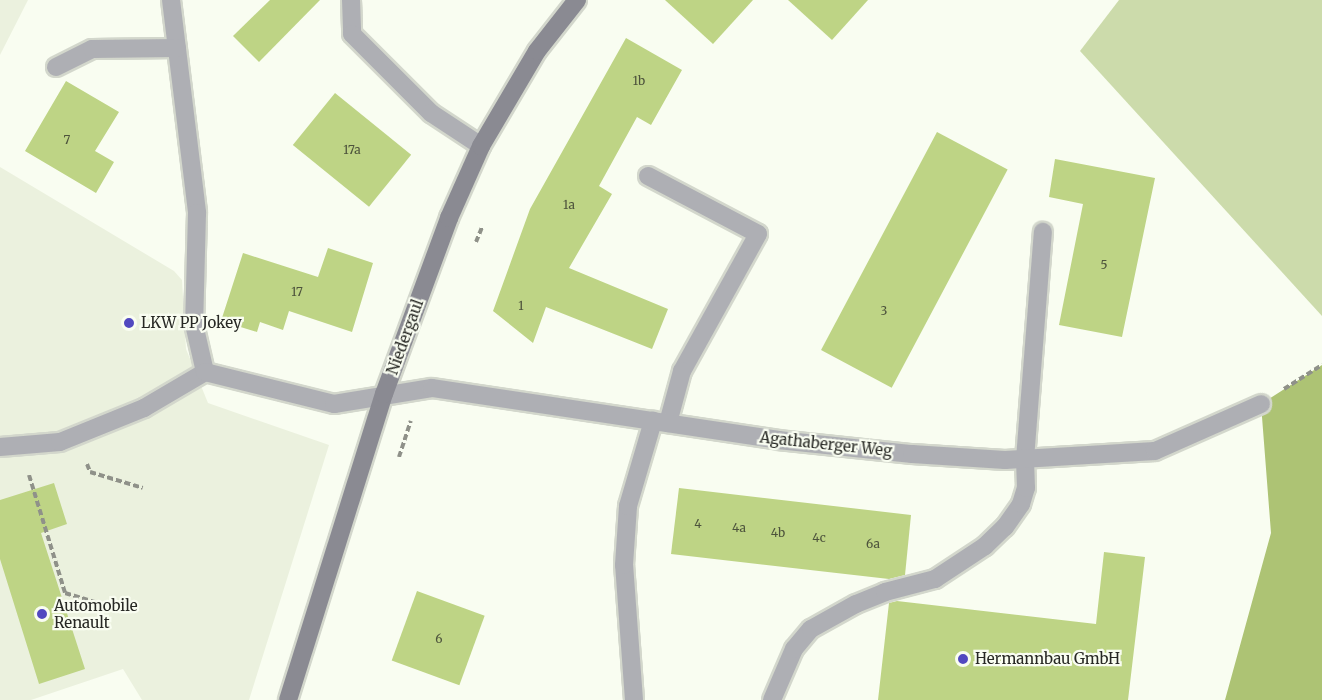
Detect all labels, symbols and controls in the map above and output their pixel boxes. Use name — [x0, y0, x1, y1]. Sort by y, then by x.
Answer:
house number: 1b — [633, 74, 645, 88]
house number: 7 — [64, 133, 70, 147]
house number: 17a — [343, 143, 361, 157]
house number: 1a — [563, 198, 575, 212]
house number: 5 — [1100, 258, 1108, 272]
house number: 17 — [291, 285, 303, 299]
street label: Niedergaul — [383, 297, 427, 377]
house number: 1 — [518, 299, 524, 313]
house number: 3 — [881, 304, 887, 318]
place label: LKW PP Jokey — [141, 314, 242, 332]
marker: LKW PP Jokey — [122, 316, 136, 330]
street label: Agathaberger Weg — [759, 428, 893, 460]
house number: 4 — [694, 517, 702, 531]
house number: 4a — [732, 521, 746, 535]
house number: 4b — [771, 526, 785, 540]
house number: 4c — [812, 531, 826, 545]
house number: 6a — [866, 537, 880, 551]
place label: Automobile Renault — [54, 596, 138, 631]
marker: Automobile Renault — [35, 607, 49, 621]
house number: 6 — [435, 632, 443, 646]
place label: Hermannbau GmbH — [975, 650, 1120, 668]
marker: Hermannbau GmbH — [956, 652, 970, 666]

